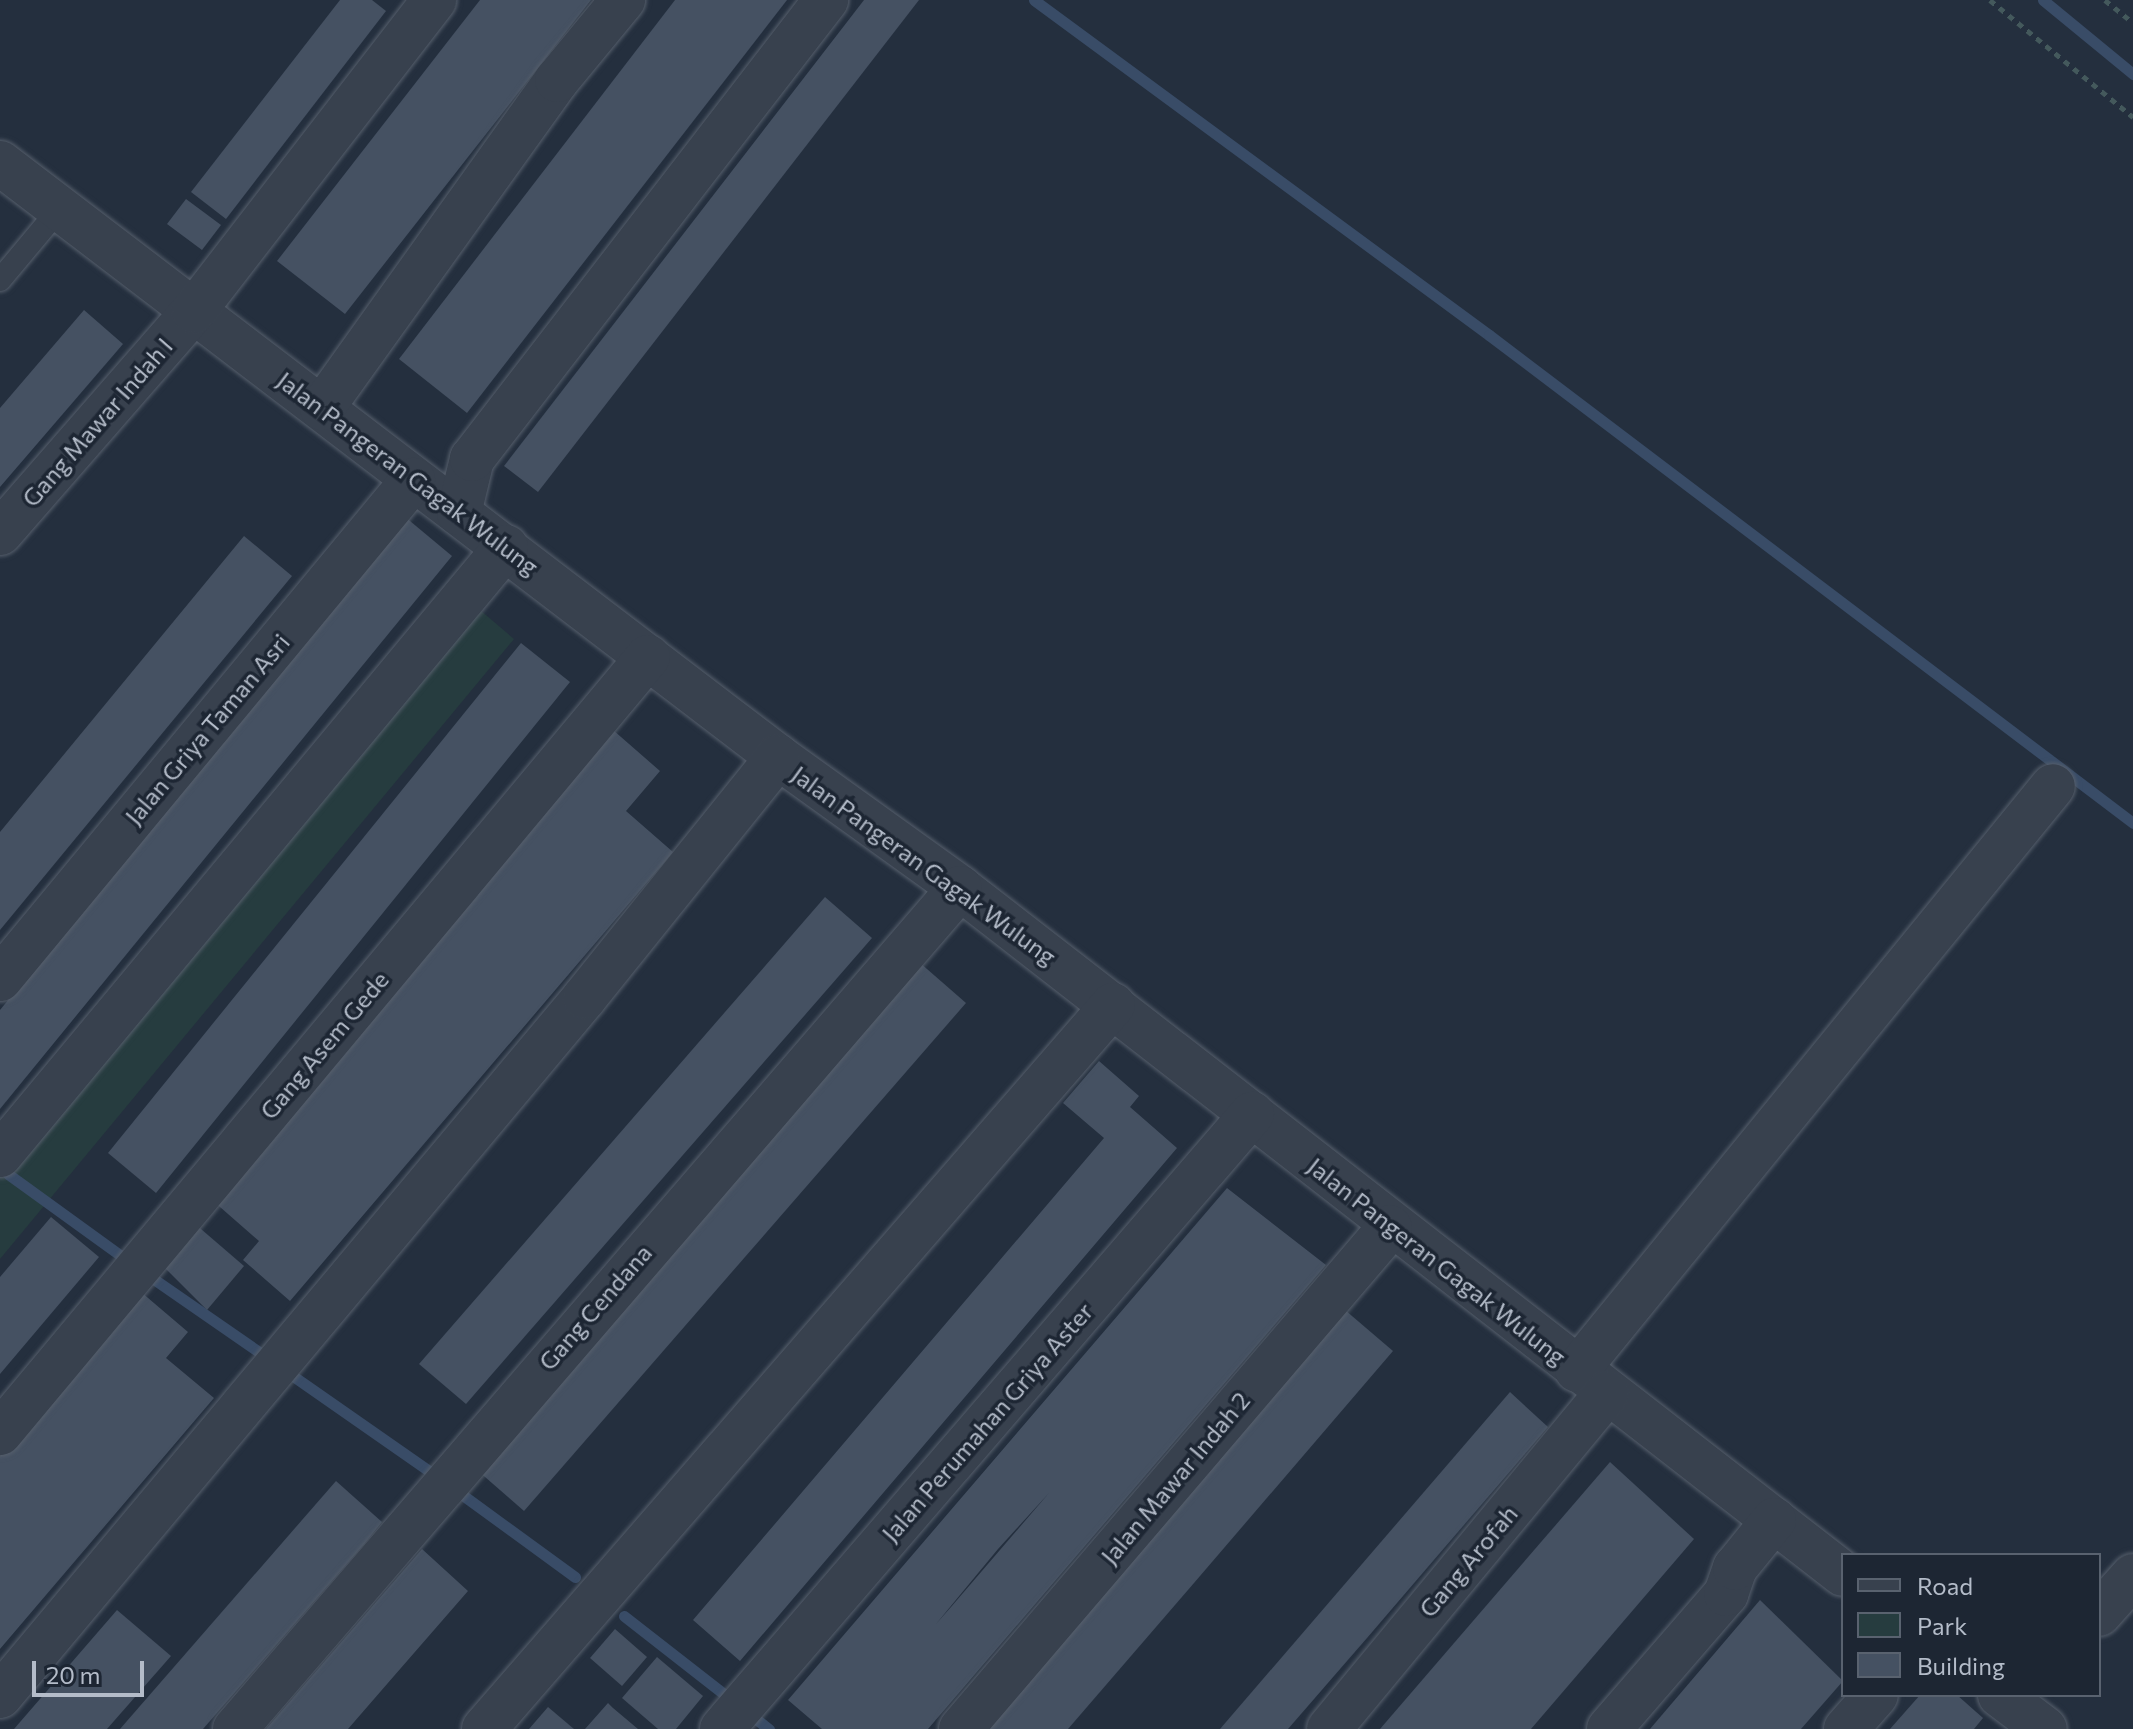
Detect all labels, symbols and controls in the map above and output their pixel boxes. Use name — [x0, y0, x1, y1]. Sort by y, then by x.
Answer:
street label: Gang Mawar Indah I — [16, 332, 178, 512]
street label: Jalan Pangeran Gagak Wulung — [272, 365, 544, 581]
street label: Jalan Griya Taman Asri — [119, 628, 295, 830]
street label: Jalan Pangeran Gagak Wulung — [786, 759, 1062, 971]
street label: Gang Asem Gede — [254, 965, 394, 1125]
street label: Jalan Pangeran Gagak Wulung — [1302, 1151, 1572, 1371]
street label: Gang Cendana — [533, 1238, 657, 1376]
street label: Jalan Perumahan Griya Aster — [875, 1297, 1099, 1547]
street label: Jalan Mawar Indah 2 — [1095, 1386, 1255, 1570]
street label: Gang Arofah — [1413, 1499, 1523, 1623]
legend — [1841, 1553, 2101, 1697]
text: Road — [1917, 1571, 1973, 1600]
text: Park — [1917, 1611, 1967, 1640]
scale bar — [36, 1645, 148, 1695]
text: Building — [1917, 1651, 2005, 1680]
text: 20 m — [46, 1660, 100, 1689]

